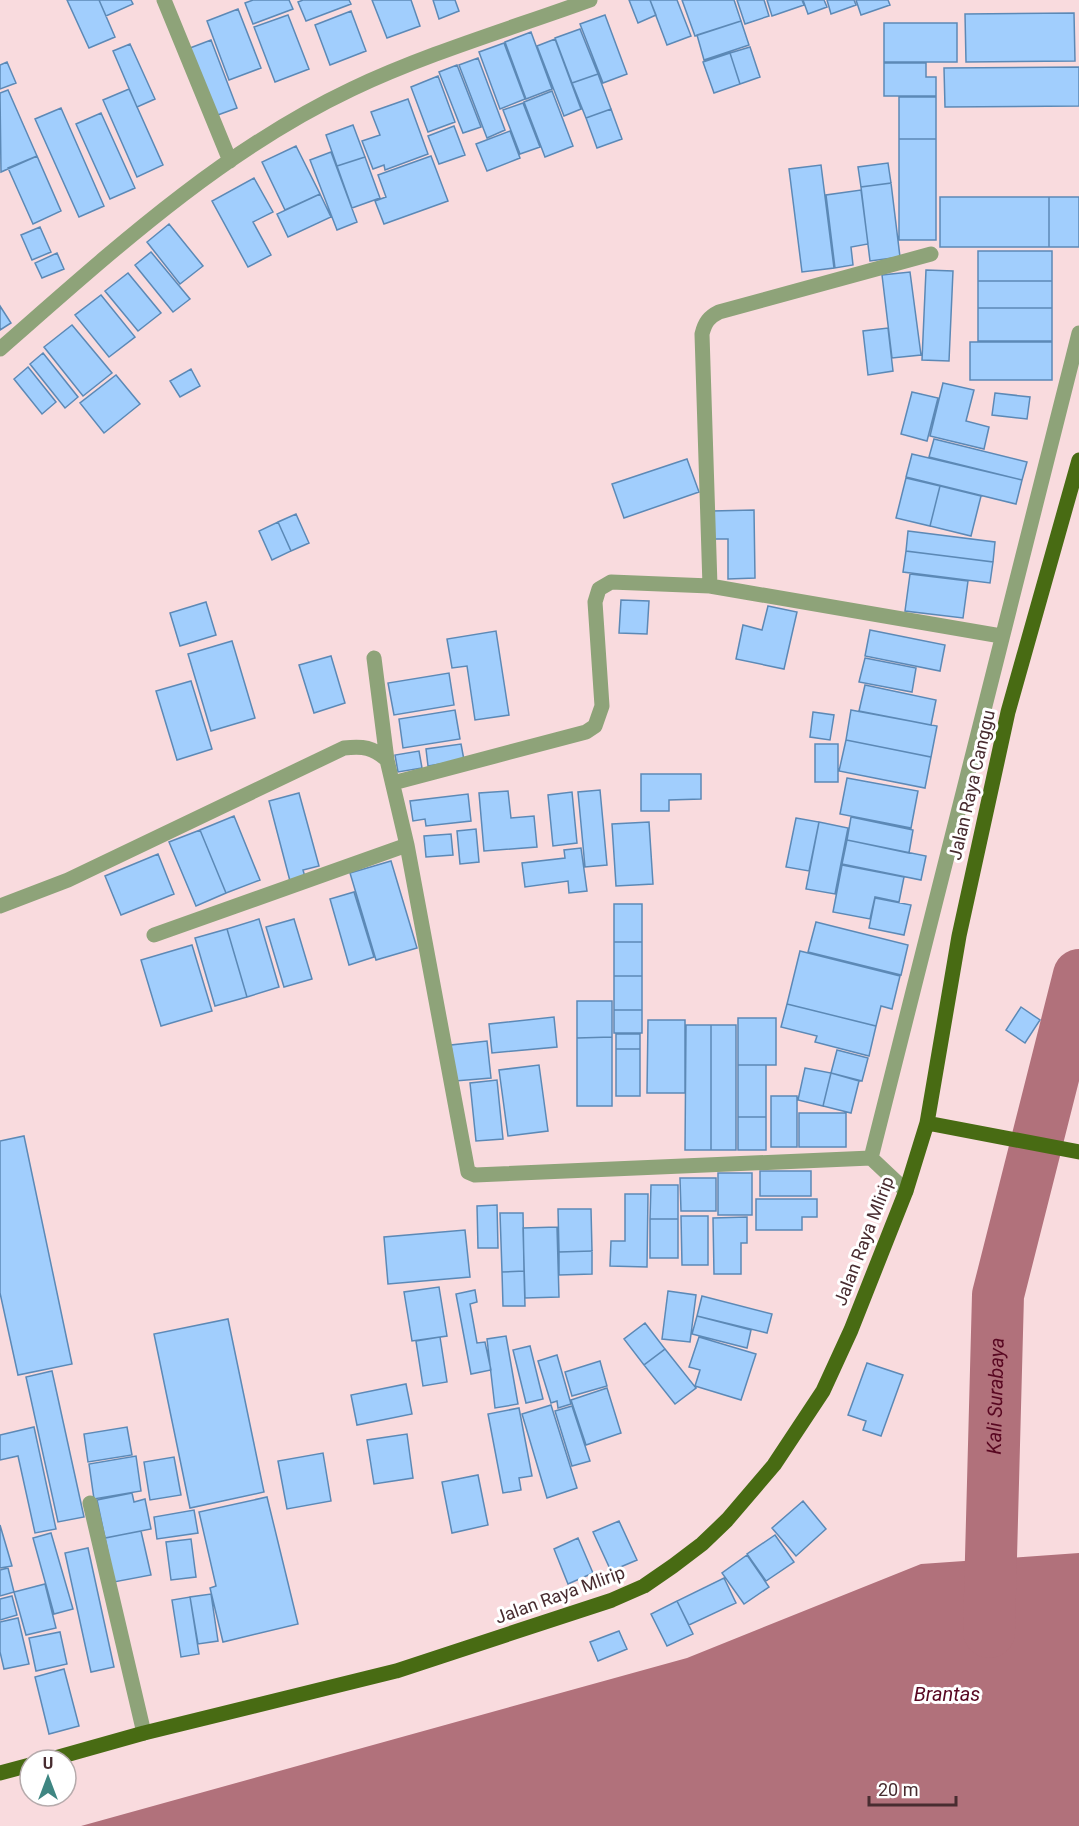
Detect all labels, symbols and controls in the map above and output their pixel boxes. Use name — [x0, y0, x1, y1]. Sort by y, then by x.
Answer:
street label: Jalan Raya Canggu — [944, 708, 999, 862]
street label: Jalan Raya Mlirip — [829, 1173, 898, 1308]
water label: Kali Surabaya — [982, 1337, 1009, 1455]
street label: Jalan Raya Mlirip — [492, 1561, 628, 1628]
water label: Brantas — [914, 1682, 980, 1706]
north arrow — [18, 1748, 78, 1808]
text: U — [43, 1754, 53, 1773]
scale bar — [869, 1769, 956, 1807]
text: 20 m — [878, 1779, 918, 1800]

